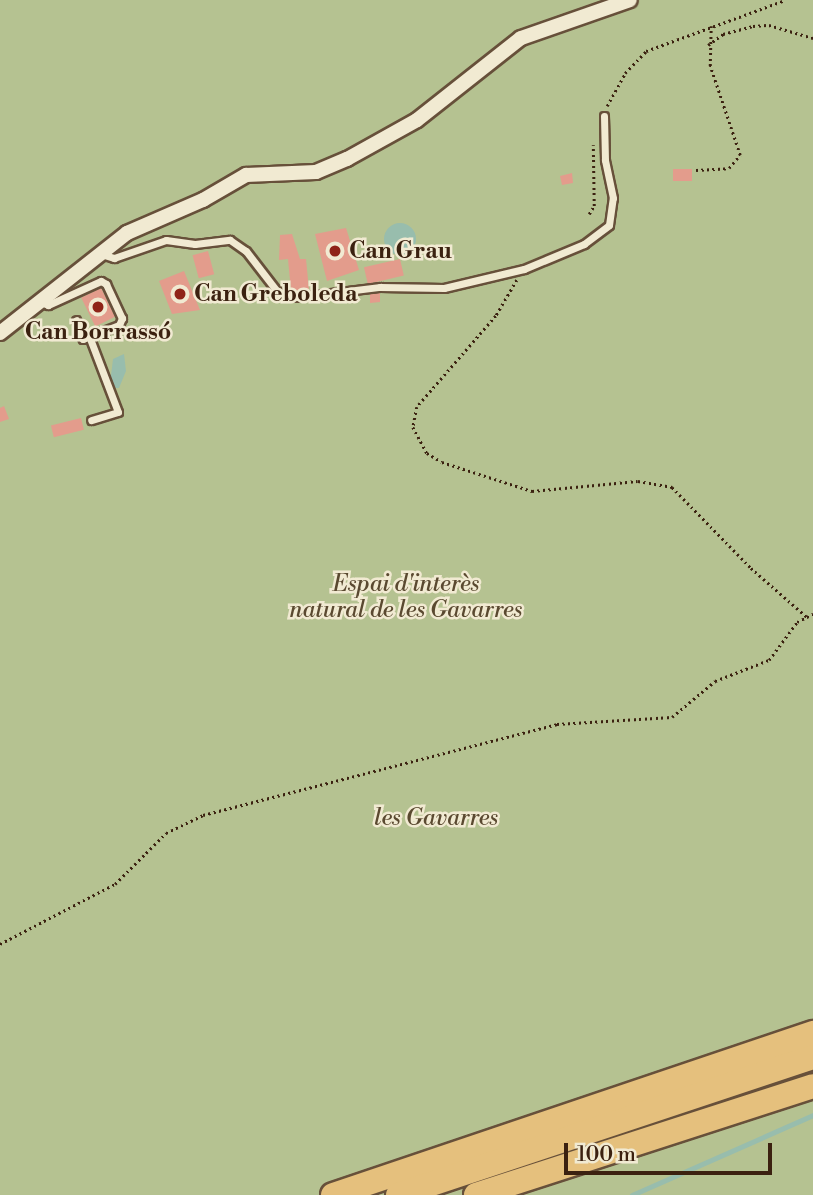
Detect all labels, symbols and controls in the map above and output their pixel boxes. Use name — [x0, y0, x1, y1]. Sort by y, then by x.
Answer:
place label: Can Grau — [349, 237, 452, 265]
marker: Can Grau — [327, 243, 343, 259]
place label: Can Greboleda — [194, 280, 357, 308]
marker: Can Greboleda — [172, 286, 188, 302]
marker: Can Borrassó — [90, 299, 106, 315]
place label: Can Borrassó — [25, 318, 171, 346]
park label: Espai d'interès natural de les Gavarres — [290, 570, 522, 624]
park label: les Gavarres — [374, 804, 498, 832]
scale bar — [568, 1128, 776, 1172]
text: 100 m — [577, 1142, 636, 1168]

